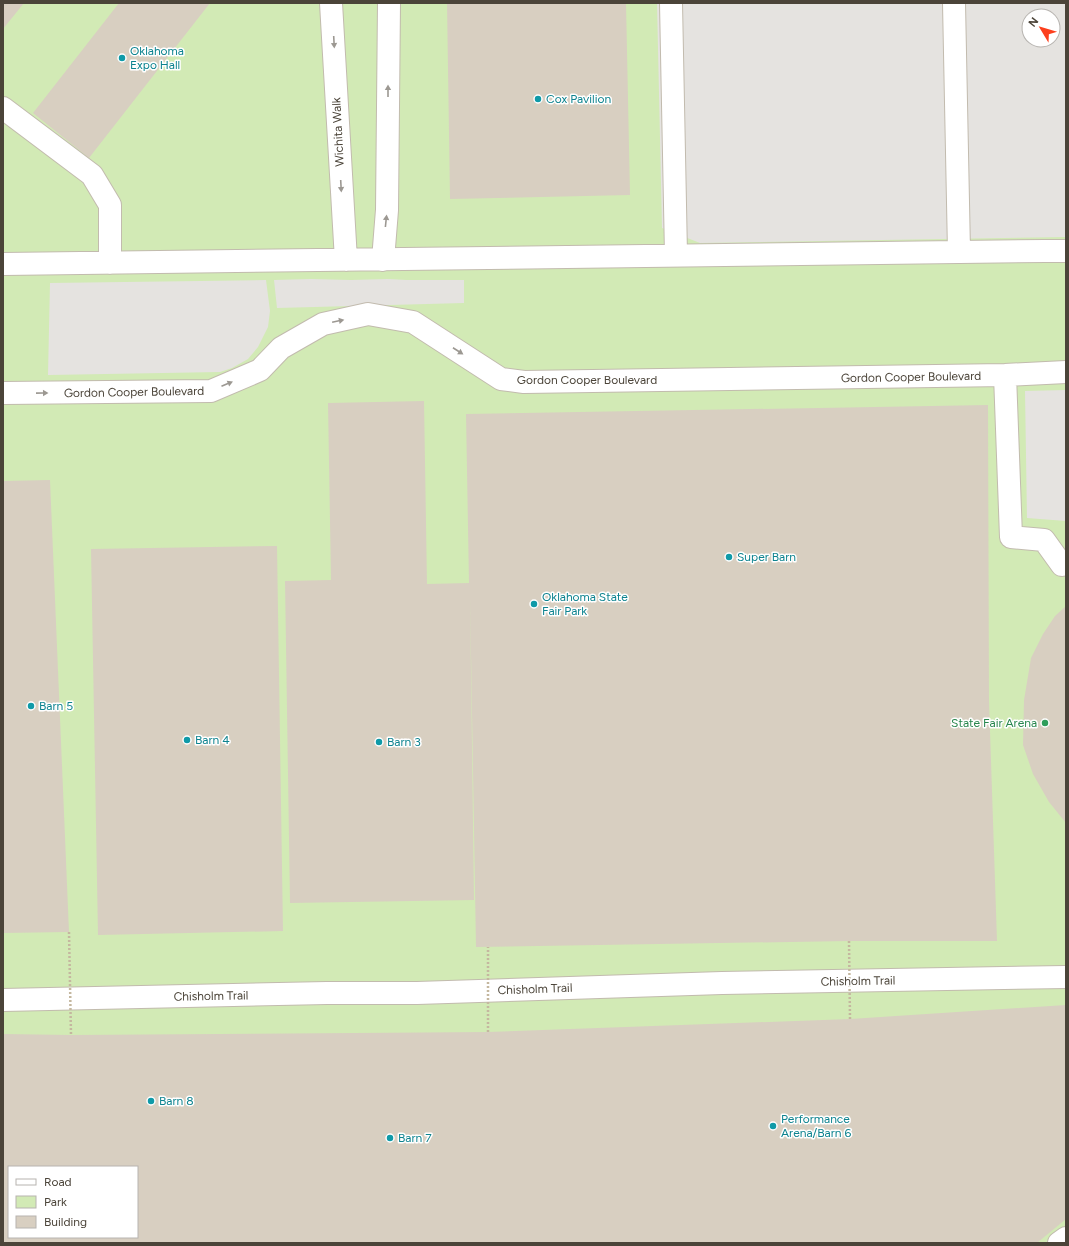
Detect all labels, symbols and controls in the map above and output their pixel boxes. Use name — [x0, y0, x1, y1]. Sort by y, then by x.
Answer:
north arrow — [1021, 8, 1061, 48]
text: N — [1026, 15, 1041, 30]
one-way arrow — [330, 36, 337, 48]
place label: Oklahoma Expo Hall — [130, 44, 184, 72]
marker: Oklahoma Expo Hall — [117, 53, 127, 63]
one-way arrow — [385, 84, 391, 97]
place label: Cox Pavilion — [546, 92, 611, 106]
marker: Cox Pavilion — [533, 94, 543, 104]
street label: Wichita Walk — [329, 97, 347, 167]
one-way arrow — [338, 180, 345, 192]
one-way arrow — [383, 215, 390, 227]
one-way arrow — [331, 317, 344, 323]
one-way arrow — [453, 347, 463, 355]
street label: Gordon Cooper Boulevard — [841, 369, 981, 385]
street label: Gordon Cooper Boulevard — [517, 373, 657, 387]
one-way arrow — [221, 381, 233, 387]
street label: Gordon Cooper Boulevard — [64, 384, 204, 400]
one-way arrow — [36, 390, 49, 396]
place label: Super Barn — [737, 550, 796, 564]
marker: Super Barn — [724, 552, 734, 562]
place label: Oklahoma State Fair Park — [542, 590, 628, 618]
marker: Oklahoma State Fair Park — [529, 599, 539, 609]
place label: Barn 5 — [39, 699, 73, 713]
marker: Barn 5 — [26, 701, 36, 711]
place label: State Fair Arena — [951, 716, 1037, 730]
marker: State Fair Arena — [1040, 718, 1050, 728]
place label: Barn 4 — [195, 733, 230, 747]
marker: Barn 4 — [182, 735, 192, 745]
place label: Barn 3 — [387, 735, 421, 749]
marker: Barn 3 — [374, 737, 384, 747]
street label: Chisholm Trail — [820, 973, 896, 989]
street label: Chisholm Trail — [497, 981, 573, 997]
street label: Chisholm Trail — [173, 988, 249, 1004]
place label: Barn 8 — [159, 1094, 194, 1108]
marker: Barn 8 — [146, 1096, 156, 1106]
place label: Performance Arena/Barn 6 — [781, 1112, 851, 1140]
marker: Performance Arena/Barn 6 — [768, 1121, 778, 1131]
place label: Barn 7 — [398, 1131, 432, 1145]
marker: Barn 7 — [385, 1133, 395, 1143]
legend — [8, 1166, 138, 1238]
text: Road — [44, 1175, 72, 1189]
text: Park — [44, 1195, 67, 1209]
text: Building — [44, 1215, 87, 1229]

